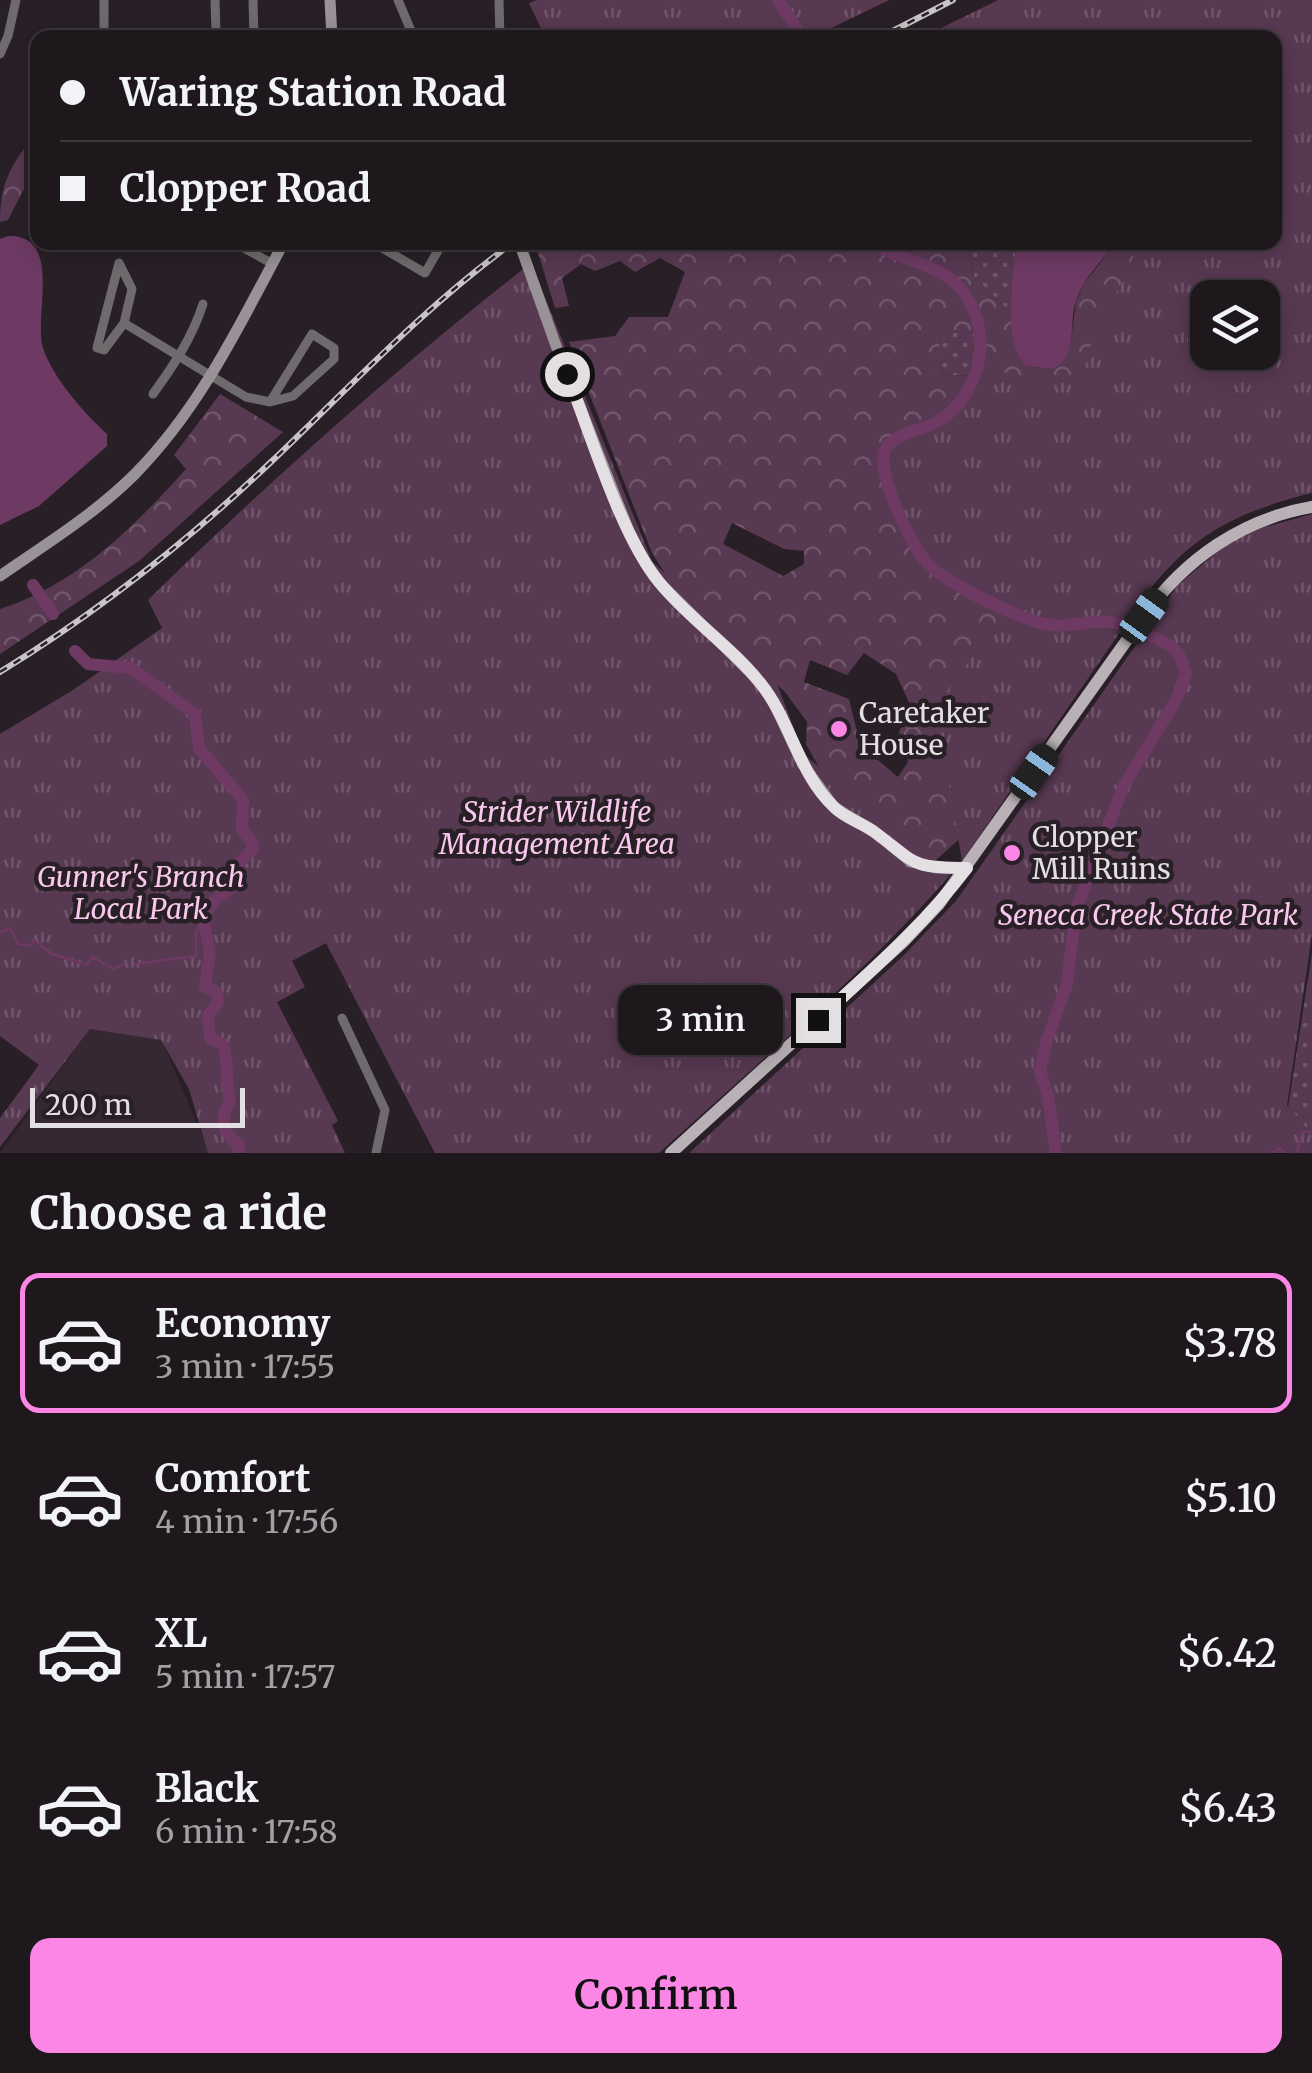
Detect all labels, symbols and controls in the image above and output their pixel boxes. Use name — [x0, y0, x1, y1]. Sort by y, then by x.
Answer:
text: Waring Station Road — [120, 69, 507, 116]
text: Clopper Road — [120, 165, 371, 212]
map controls — [1190, 280, 1280, 370]
button: layers — [1190, 280, 1280, 370]
route start — [545, 352, 590, 397]
car — [1114, 583, 1174, 649]
place label: Caretaker House — [859, 695, 989, 763]
marker: Caretaker House — [828, 718, 850, 740]
car — [1005, 739, 1063, 805]
park label: Strider Wildlife Management Area — [438, 794, 675, 862]
place label: Clopper Mill Ruins — [1032, 819, 1171, 887]
marker: Clopper Mill Ruins — [1001, 842, 1023, 864]
park label: Gunner's Branch Local Park — [37, 859, 245, 927]
park label: Seneca Creek State Park — [998, 897, 1298, 933]
callout: 3 min — [618, 985, 783, 1055]
route end — [796, 998, 841, 1043]
text: 3 min — [656, 1000, 745, 1040]
scale bar — [30, 1083, 245, 1128]
text: 200 m — [45, 1087, 132, 1123]
text: Choose a ride — [30, 1185, 327, 1241]
icon: car — [35, 1298, 125, 1388]
text: Economy — [155, 1300, 330, 1347]
text: $3.78 — [1182, 1320, 1277, 1367]
text: 3 min · 17:55 — [155, 1347, 335, 1387]
icon: car — [35, 1453, 125, 1543]
text: Comfort — [155, 1455, 311, 1502]
text: $5.10 — [1184, 1475, 1277, 1522]
text: 4 min · 17:56 — [155, 1502, 338, 1542]
icon: car — [35, 1608, 125, 1698]
text: XL — [155, 1610, 207, 1657]
text: $6.42 — [1176, 1630, 1277, 1677]
text: 5 min · 17:57 — [155, 1657, 335, 1697]
icon: car — [35, 1763, 125, 1853]
text: Black — [155, 1765, 259, 1812]
text: $6.43 — [1178, 1785, 1277, 1832]
text: 6 min · 17:58 — [155, 1812, 338, 1852]
button: Confirm — [30, 1938, 1282, 2053]

